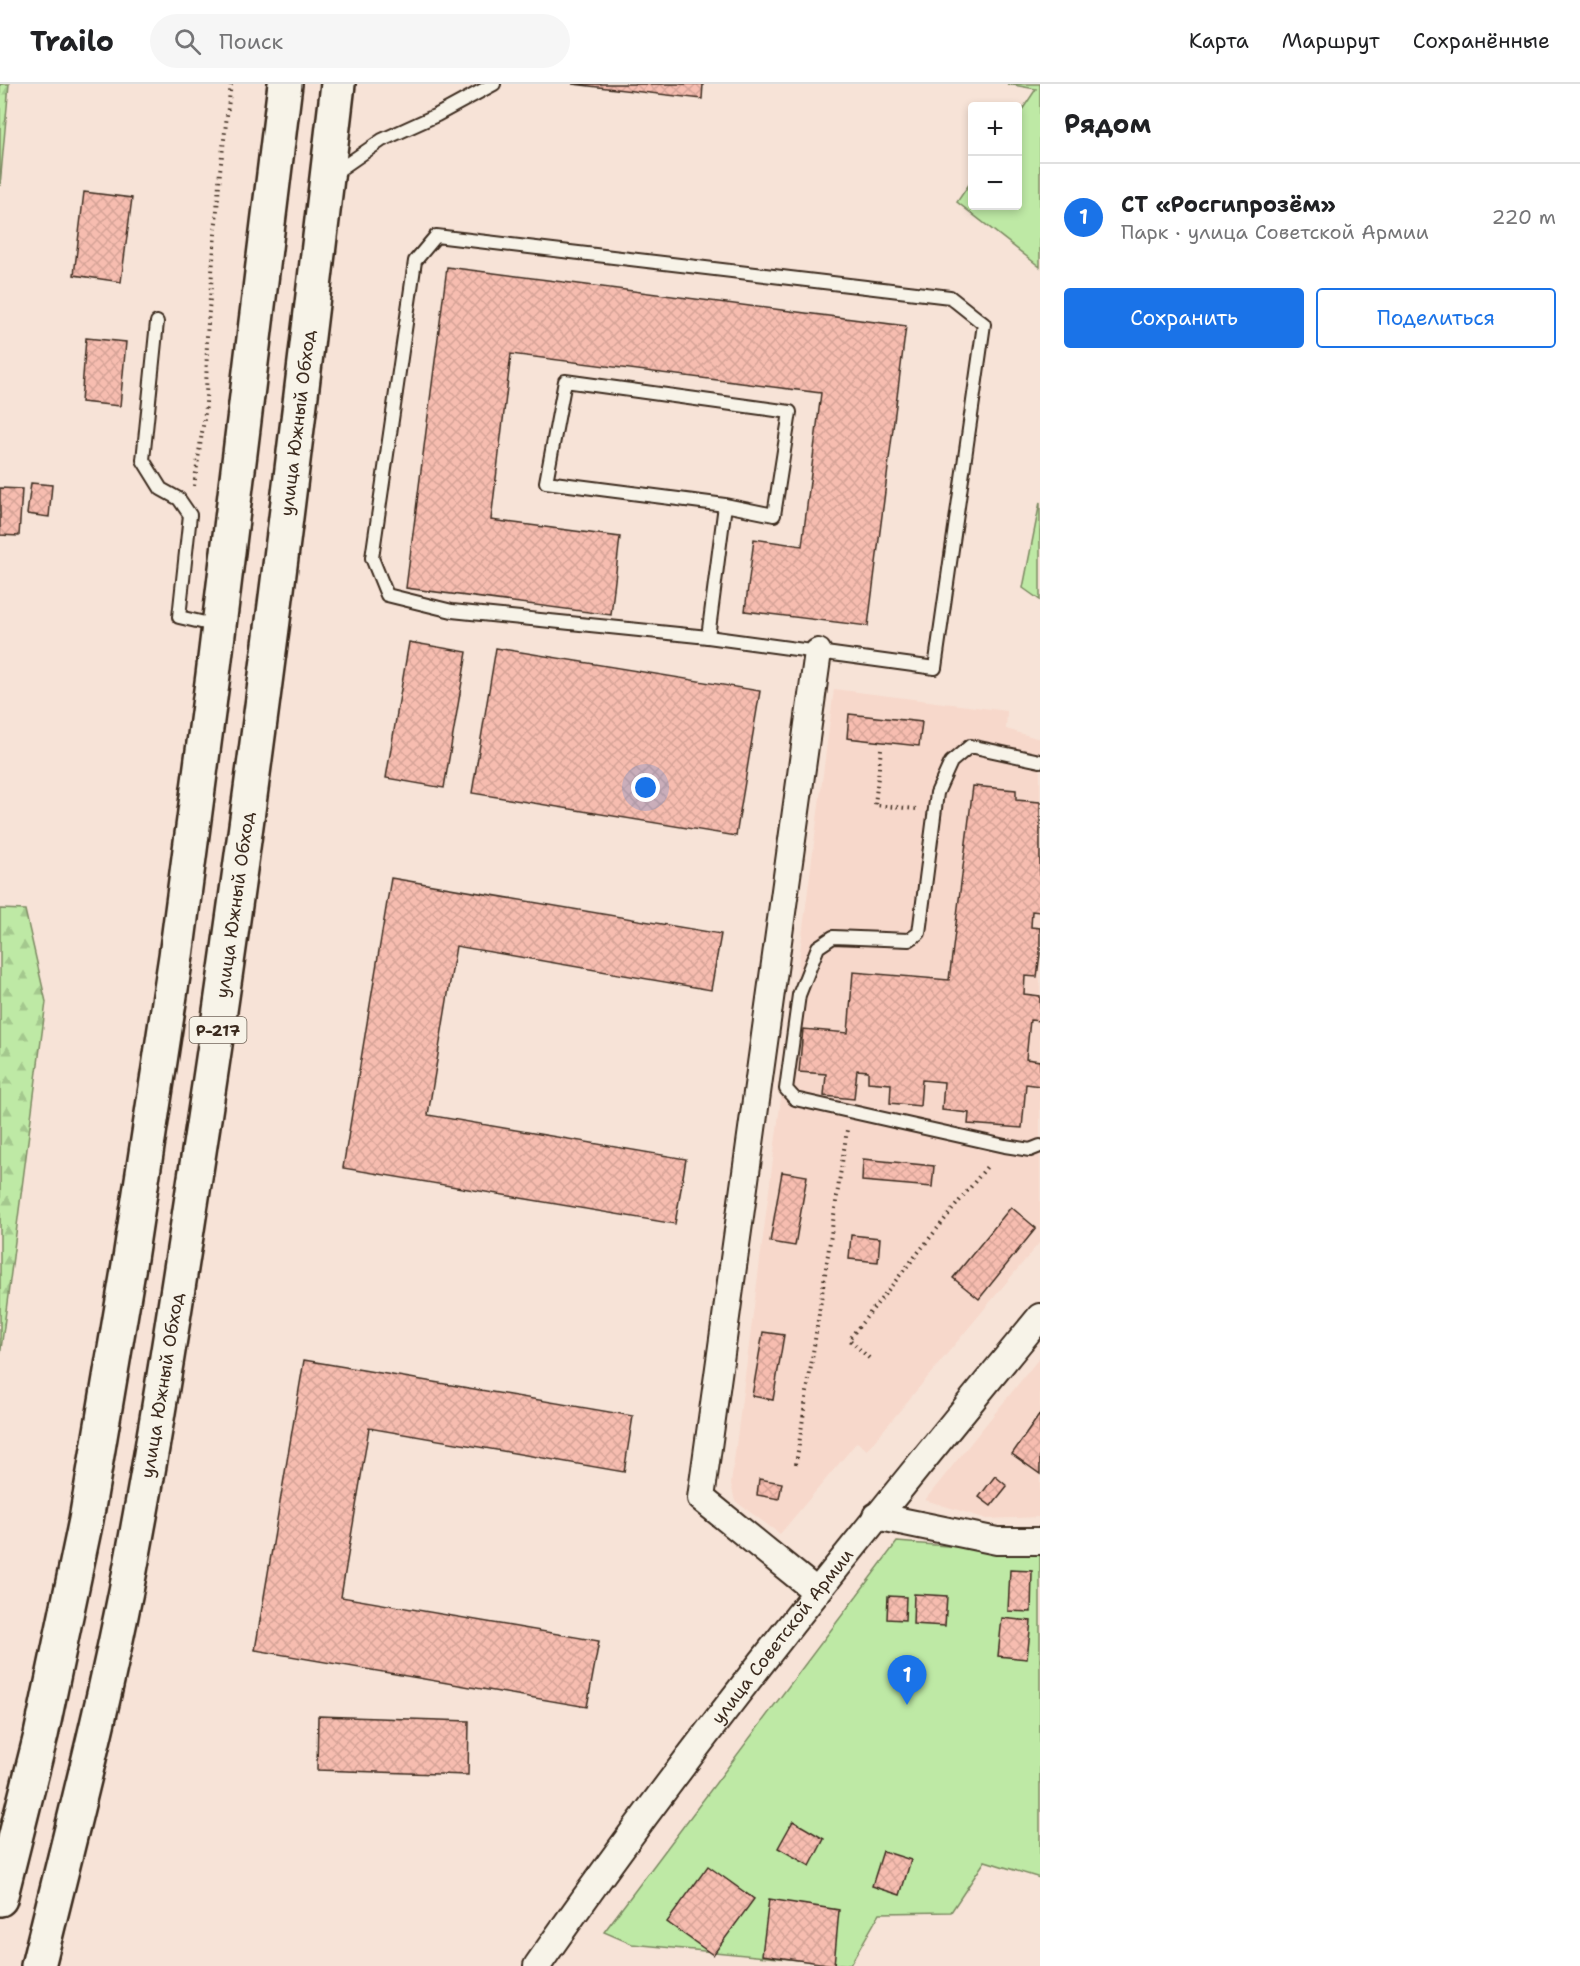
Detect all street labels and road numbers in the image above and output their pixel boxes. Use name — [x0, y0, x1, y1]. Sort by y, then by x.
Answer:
street label: улица Южный Обход — [274, 328, 321, 518]
street label: улица Южный Обход — [210, 810, 260, 999]
road number: Р-217 — [190, 1017, 246, 1043]
street label: улица Южный Обход — [135, 1290, 189, 1480]
street label: улица Советской Армии — [706, 1543, 859, 1729]

